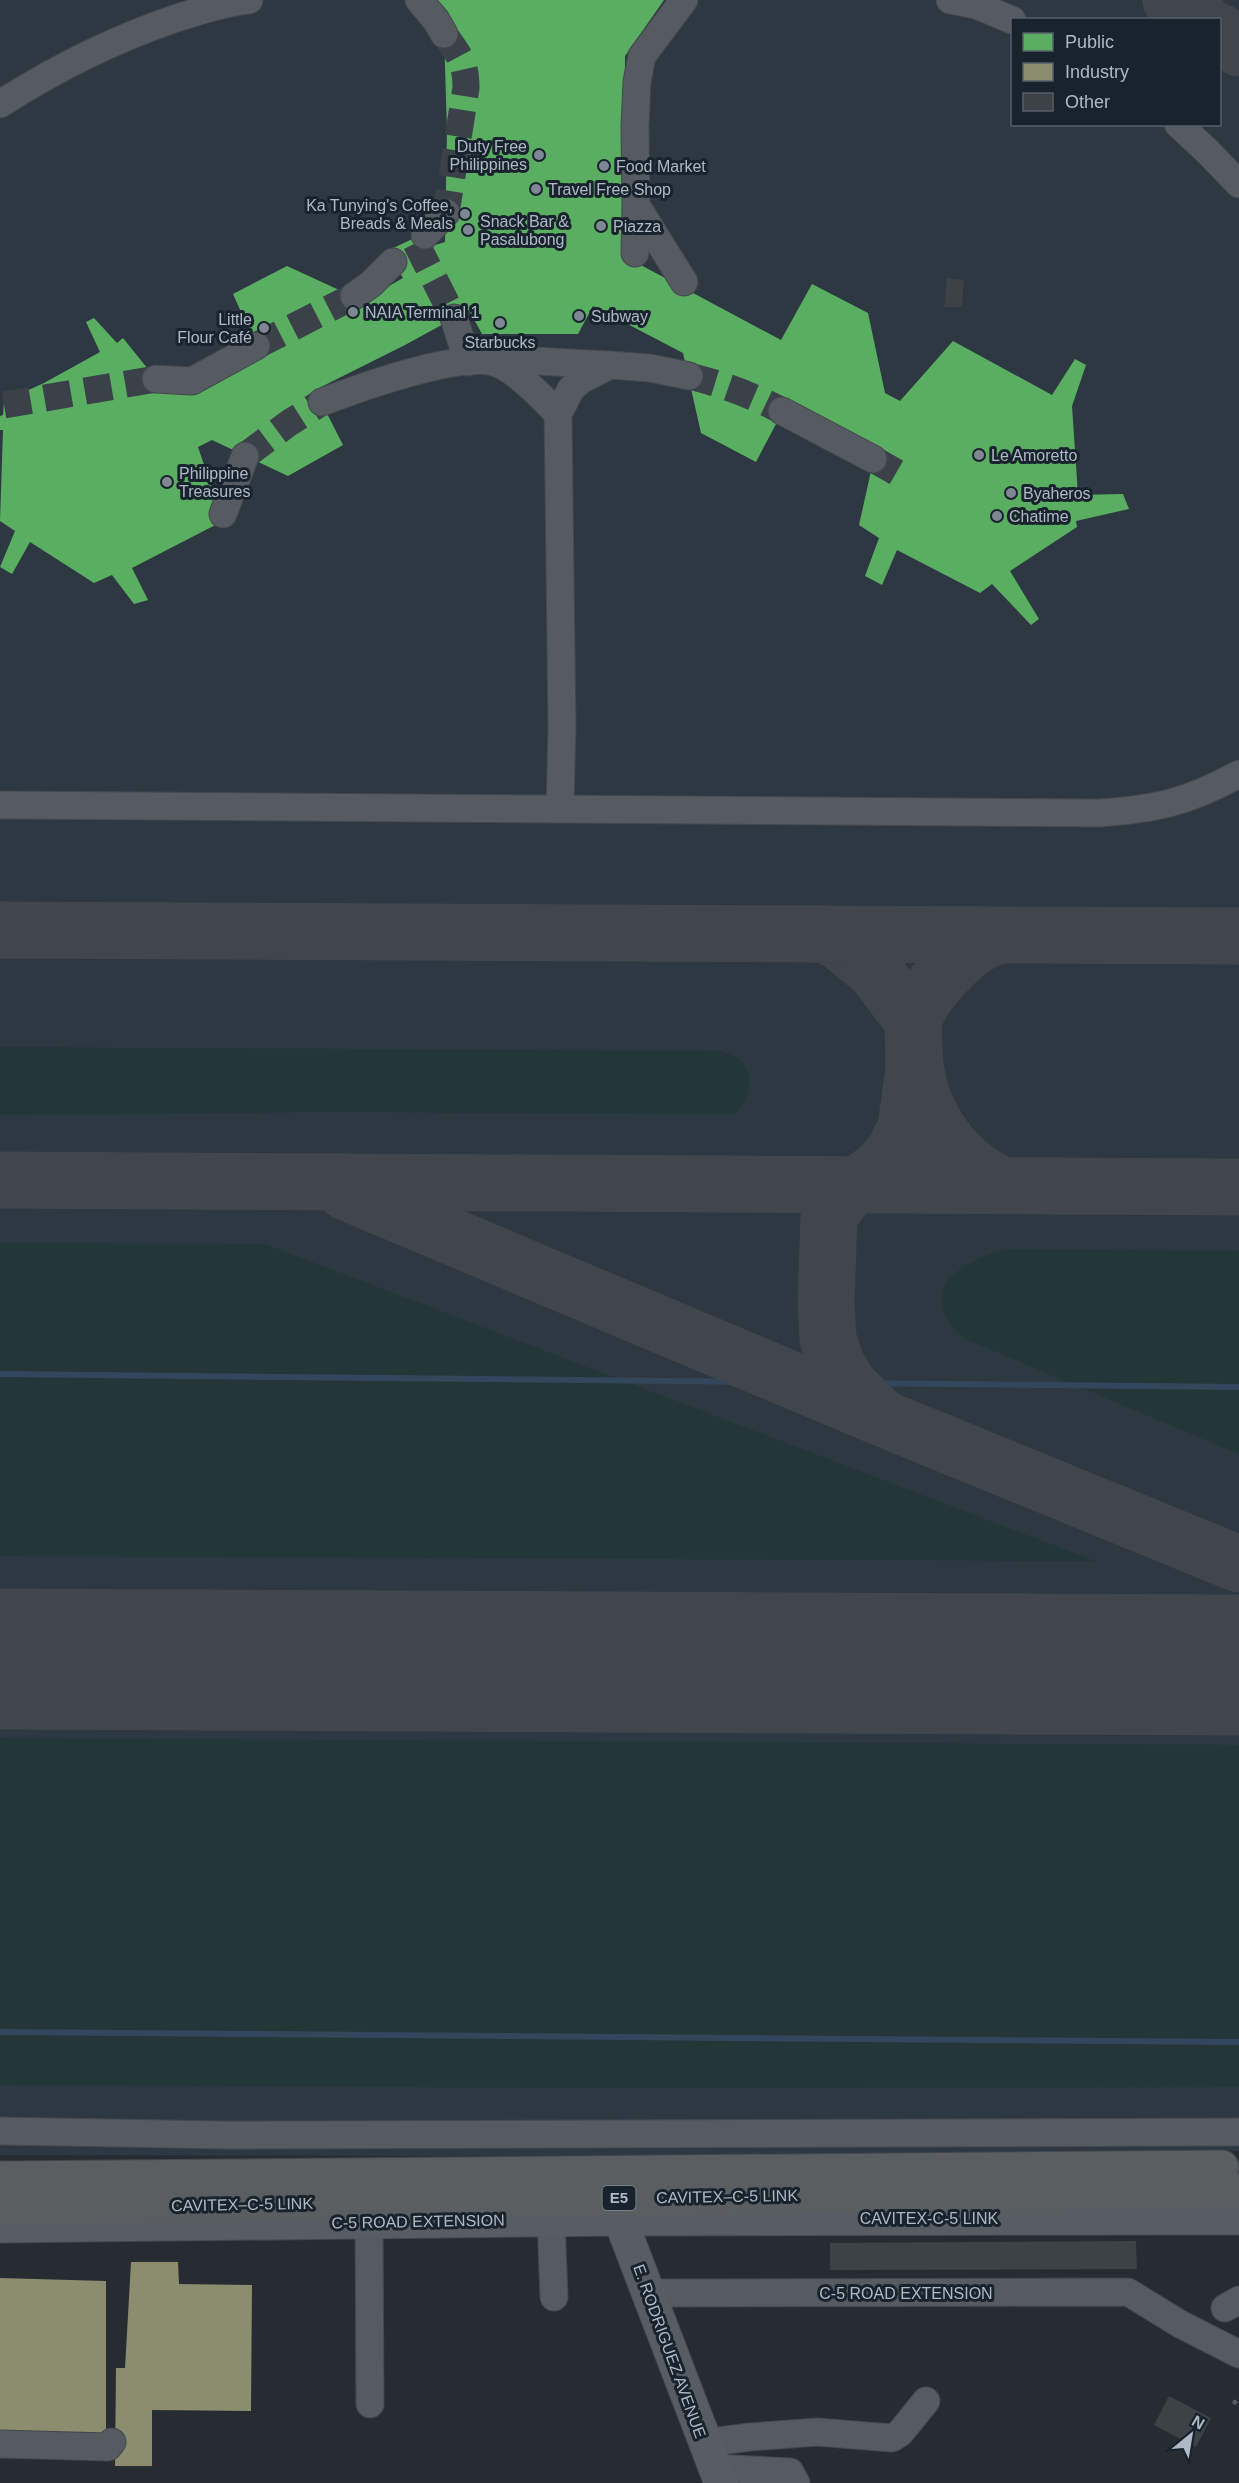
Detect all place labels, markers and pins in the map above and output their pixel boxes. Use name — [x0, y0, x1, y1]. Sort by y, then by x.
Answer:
place label: Duty Free Philippines — [450, 138, 527, 173]
marker: Duty Free Philippines — [532, 148, 546, 162]
place label: Food Market — [616, 158, 706, 175]
marker: Food Market — [597, 159, 611, 173]
place label: Travel Free Shop — [548, 181, 671, 198]
marker: Travel Free Shop — [529, 182, 543, 196]
place label: Ka Tunying's Coffee, Breads & Meals — [306, 197, 453, 232]
marker: Ka Tunying's Coffee, Breads & Meals — [458, 207, 472, 221]
place label: Snack Bar & Pasalubong — [480, 213, 569, 248]
place label: Piazza — [613, 218, 661, 235]
marker: Piazza — [594, 219, 608, 233]
marker: Snack Bar & Pasalubong — [461, 223, 475, 237]
place label: NAIA Terminal 1 — [365, 304, 480, 321]
marker: NAIA Terminal 1 — [346, 305, 360, 319]
place label: Subway — [591, 308, 648, 325]
marker: Subway — [572, 309, 586, 323]
place label: Little Flour Café — [177, 311, 252, 346]
marker: Starbucks — [493, 316, 507, 330]
marker: Little Flour Café — [257, 321, 271, 335]
place label: Starbucks — [464, 334, 536, 351]
place label: Le Amoretto — [991, 447, 1077, 464]
marker: Le Amoretto — [972, 448, 986, 462]
place label: Philippine Treasures — [179, 465, 250, 500]
marker: Philippine Treasures — [160, 475, 174, 489]
place label: Byaheros — [1023, 485, 1091, 502]
marker: Byaheros — [1004, 486, 1018, 500]
place label: Chatime — [1009, 508, 1069, 525]
marker: Chatime — [990, 509, 1004, 523]

